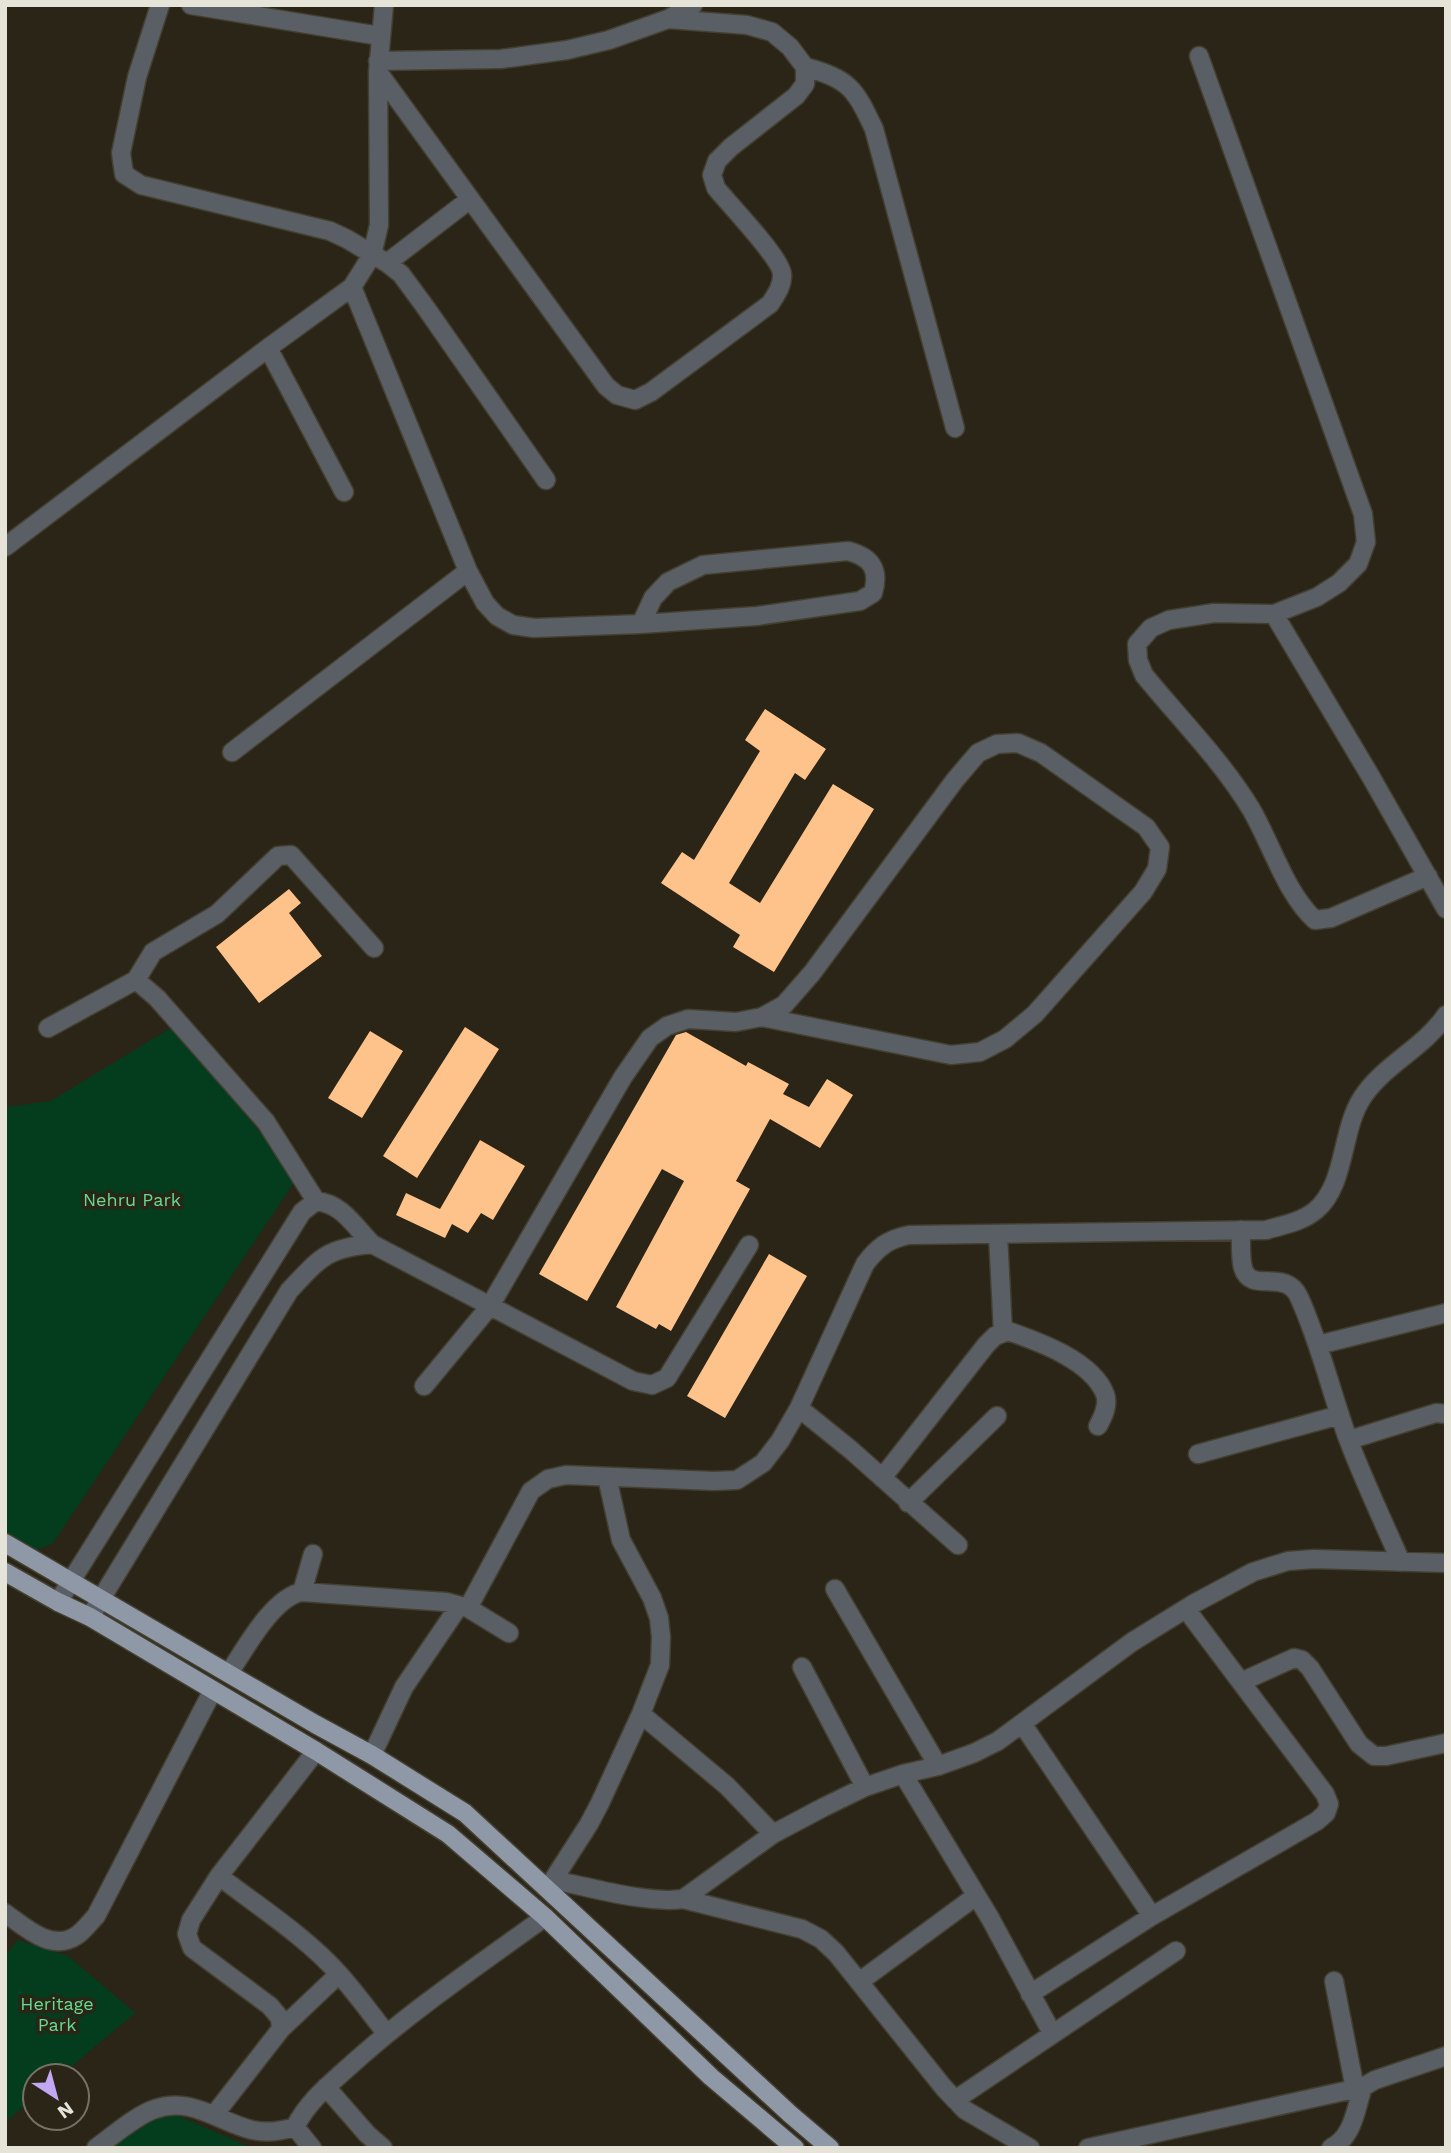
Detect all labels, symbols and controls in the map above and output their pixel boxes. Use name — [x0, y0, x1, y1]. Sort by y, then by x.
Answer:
park label: Nehru Park — [83, 1189, 181, 1210]
park label: Heritage Park — [20, 1993, 94, 2035]
north arrow — [21, 2062, 91, 2132]
text: N — [53, 2097, 78, 2124]

